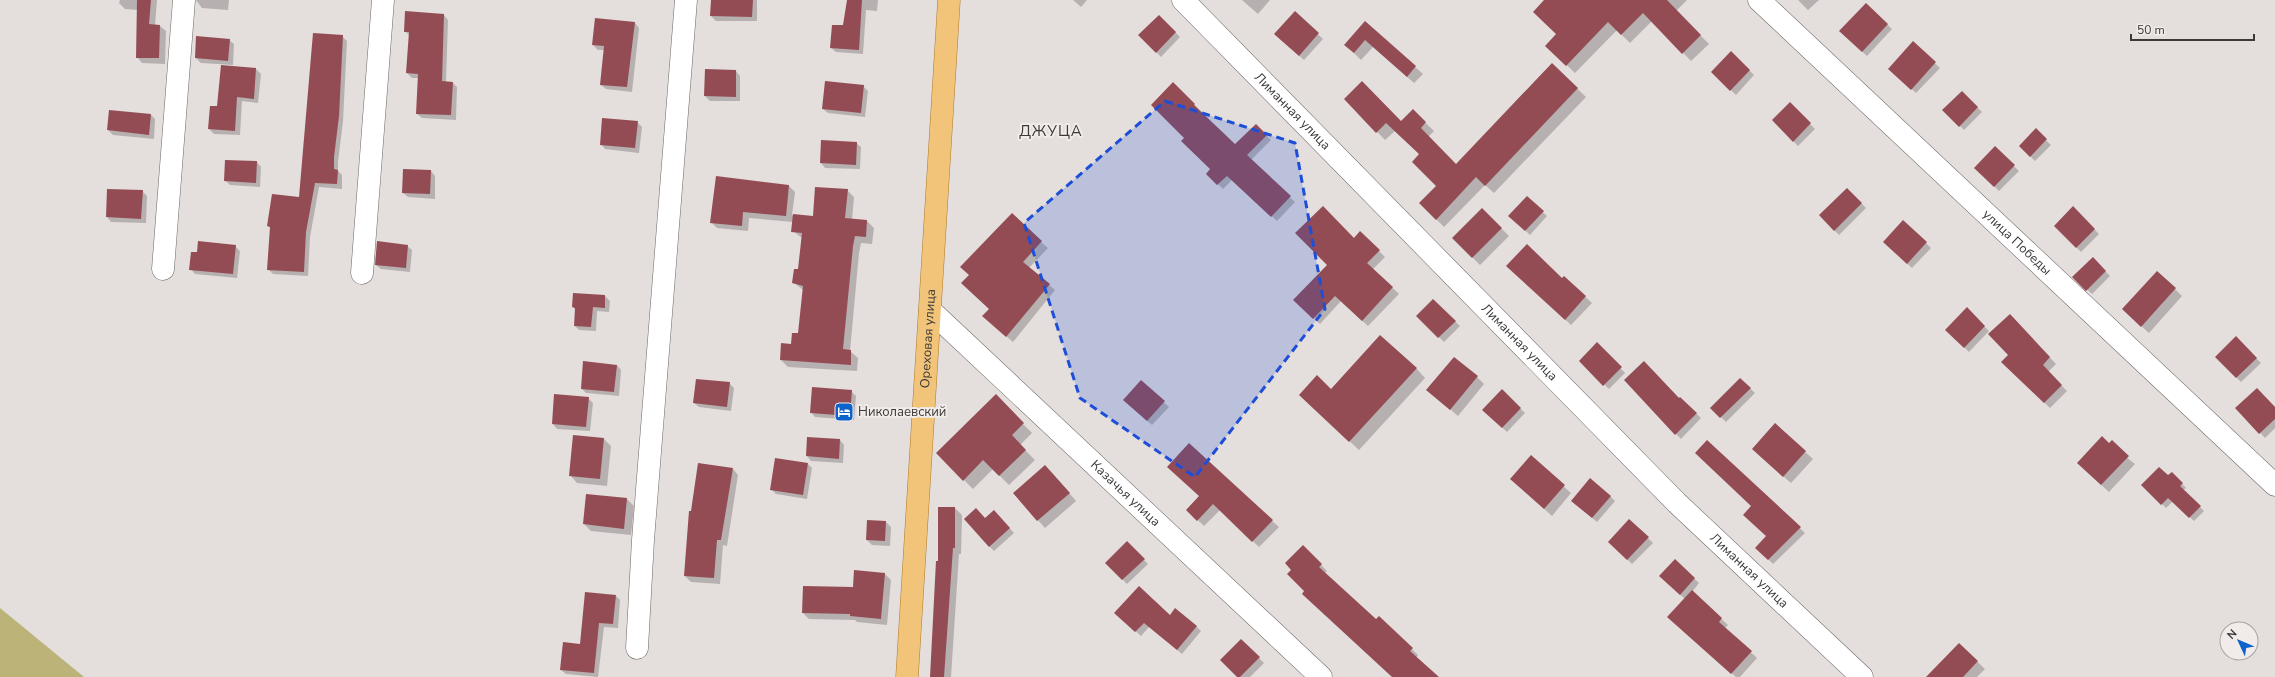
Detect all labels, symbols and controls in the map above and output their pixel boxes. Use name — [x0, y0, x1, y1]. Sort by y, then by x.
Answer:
scale bar — [2131, 16, 2254, 42]
text: 50 m — [2137, 22, 2165, 38]
street label: Лиманная улица — [1250, 69, 1334, 154]
district label: ДЖУЦА — [1019, 121, 1083, 141]
street label: улица Победы — [1979, 206, 2055, 279]
street label: Ореховая улица — [916, 288, 940, 389]
street label: Лиманная улица — [1477, 300, 1561, 385]
hotel icon: Николаевский — [833, 401, 855, 423]
place label: Николаевский — [858, 403, 946, 421]
street label: Казачья улица — [1087, 456, 1164, 531]
street label: Лиманная улица — [1706, 529, 1792, 612]
north arrow — [2219, 621, 2259, 661]
text: N — [2224, 626, 2240, 643]

